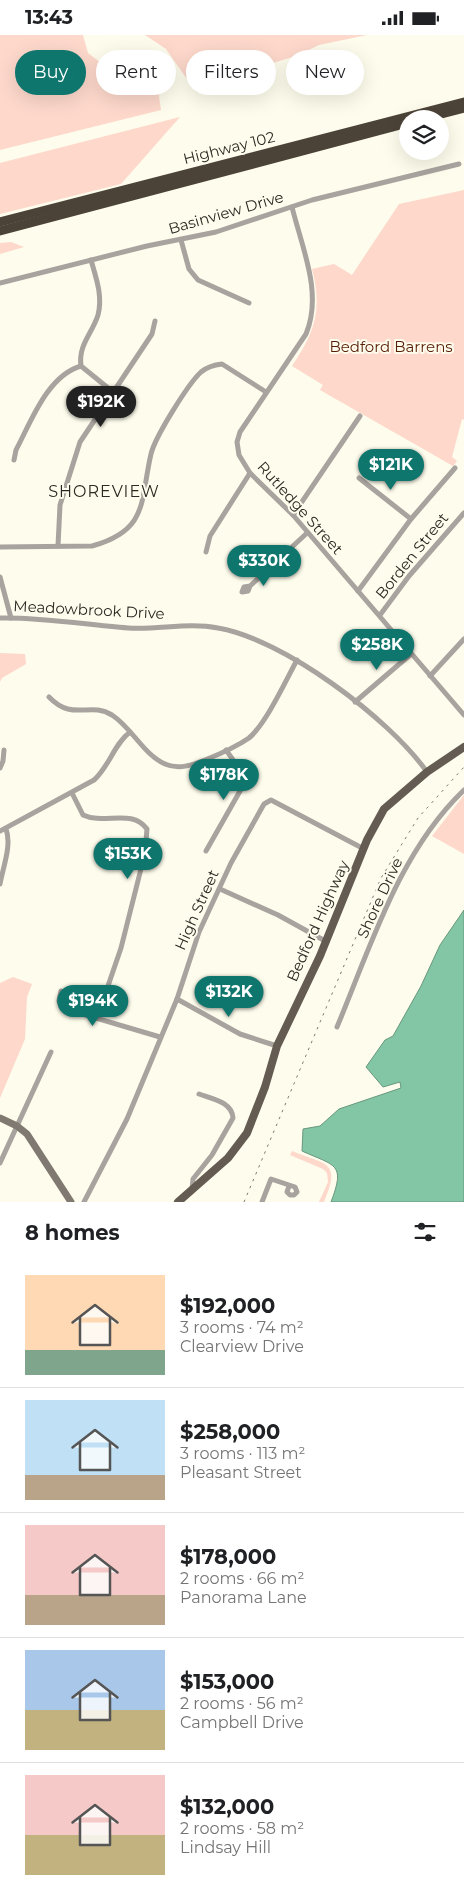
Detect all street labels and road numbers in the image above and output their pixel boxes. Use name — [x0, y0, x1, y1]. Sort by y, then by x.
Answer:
street label: Highway 102 — [181, 127, 277, 168]
street label: Basinview Drive — [166, 187, 286, 238]
street label: Rutledge Street — [254, 457, 347, 558]
street label: Borden Street — [371, 509, 452, 603]
street label: Meadowbrook Drive — [13, 596, 165, 623]
street label: Shore Drive — [353, 854, 407, 941]
street label: Bedford Highway — [282, 856, 353, 984]
street label: High Street — [170, 867, 223, 953]

